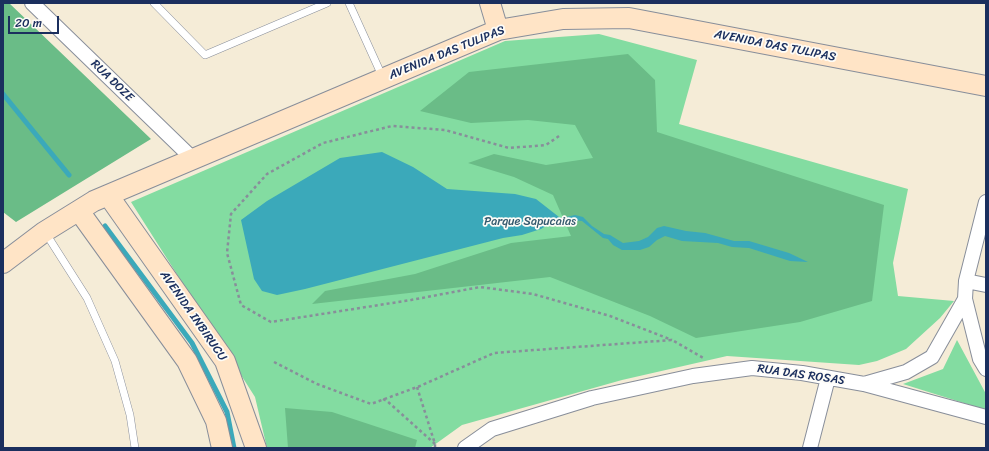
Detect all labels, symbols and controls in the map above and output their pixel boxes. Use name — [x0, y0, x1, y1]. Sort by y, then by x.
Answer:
scale bar — [10, 8, 61, 34]
text: 20 m — [15, 12, 42, 34]
street label: AVENIDA DAS TULIPAS — [387, 23, 507, 83]
street label: AVENIDA DAS TULIPAS — [713, 27, 837, 65]
street label: RUA DOZE — [88, 57, 136, 105]
park label: Parque Sapucaias — [484, 215, 576, 229]
street label: AVENIDA INBIRUCU — [157, 268, 229, 364]
street label: RUA DAS ROSAS — [756, 362, 846, 388]

